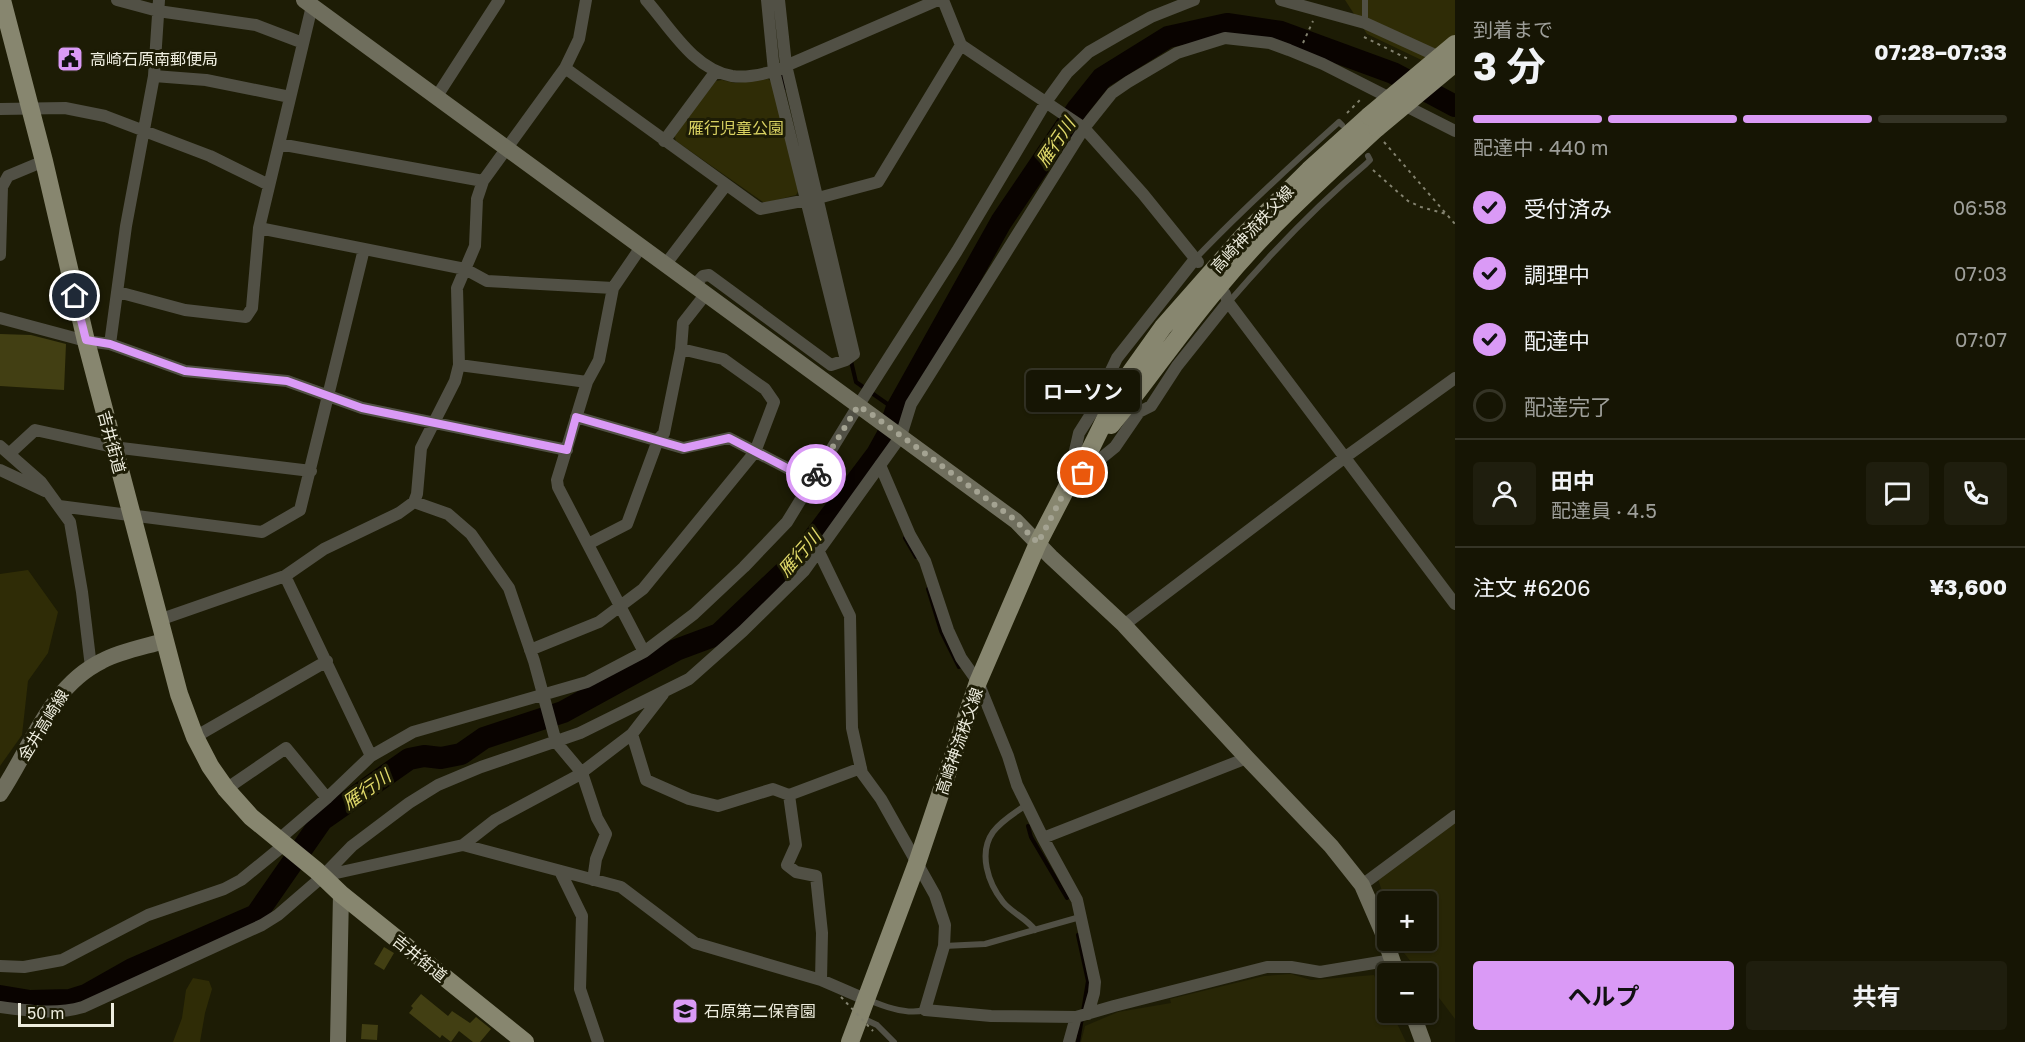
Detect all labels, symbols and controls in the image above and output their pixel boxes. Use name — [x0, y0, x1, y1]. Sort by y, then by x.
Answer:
text: 到着まで — [1473, 17, 1553, 41]
text: 07:28–07:33 — [1874, 38, 2007, 65]
text: 3 分 — [1473, 42, 1546, 89]
public building icon: 高崎石原南郵便局 — [55, 44, 85, 74]
place label: 高崎石原南郵便局 — [90, 49, 218, 69]
water label: 雁行川 — [1031, 112, 1080, 171]
park label: 雁行児童公園 — [688, 118, 784, 138]
text: 配達中 · 440 m — [1473, 135, 1609, 159]
street label: 高崎神流秩父線 — [1206, 181, 1298, 277]
icon: check — [1473, 191, 1506, 224]
text: 受付済み — [1524, 195, 1612, 222]
text: 06:58 — [1953, 195, 2007, 219]
icon: check — [1473, 257, 1506, 290]
text: 調理中 — [1524, 261, 1590, 288]
text: 07:03 — [1954, 261, 2007, 285]
pin — [49, 270, 100, 321]
icon: home — [58, 279, 91, 312]
icon: check — [1473, 323, 1506, 356]
text: 配達中 — [1524, 327, 1590, 354]
text: 07:07 — [1955, 327, 2007, 351]
callout: ローソン — [1026, 371, 1140, 413]
text: ローソン — [1043, 379, 1123, 403]
text: 配達完了 — [1524, 393, 1612, 420]
street label: 吉井街道 — [94, 408, 130, 476]
courier — [786, 444, 846, 504]
pin — [1057, 447, 1108, 498]
icon: bag — [1066, 456, 1099, 489]
icon: bike — [800, 458, 833, 491]
button: person — [1473, 462, 1536, 525]
button: chat — [1866, 462, 1929, 525]
button: phone — [1944, 462, 2007, 525]
text: 田中 — [1551, 467, 1595, 494]
text: 配達員 · 4.5 — [1551, 498, 1657, 522]
water label: 雁行川 — [773, 524, 826, 581]
text: ¥3,600 — [1929, 573, 2007, 600]
text: 注文 #6206 — [1473, 574, 1590, 601]
street label: 高崎神流秩父線 — [931, 685, 987, 797]
street label: 金井高崎線 — [13, 686, 73, 764]
water label: 雁行川 — [338, 763, 396, 813]
map controls — [1377, 891, 1437, 1023]
button: + — [1377, 891, 1437, 951]
street label: 吉井街道 — [389, 930, 451, 986]
button: ヘルプ — [1473, 961, 1734, 1030]
button: 共有 — [1746, 961, 2007, 1030]
button: − — [1377, 963, 1437, 1023]
school or university icon: 石原第二保育園 — [670, 996, 700, 1026]
scale bar — [18, 1000, 114, 1028]
place label: 石原第二保育園 — [704, 1001, 816, 1021]
text: 50 m — [27, 1003, 64, 1023]

